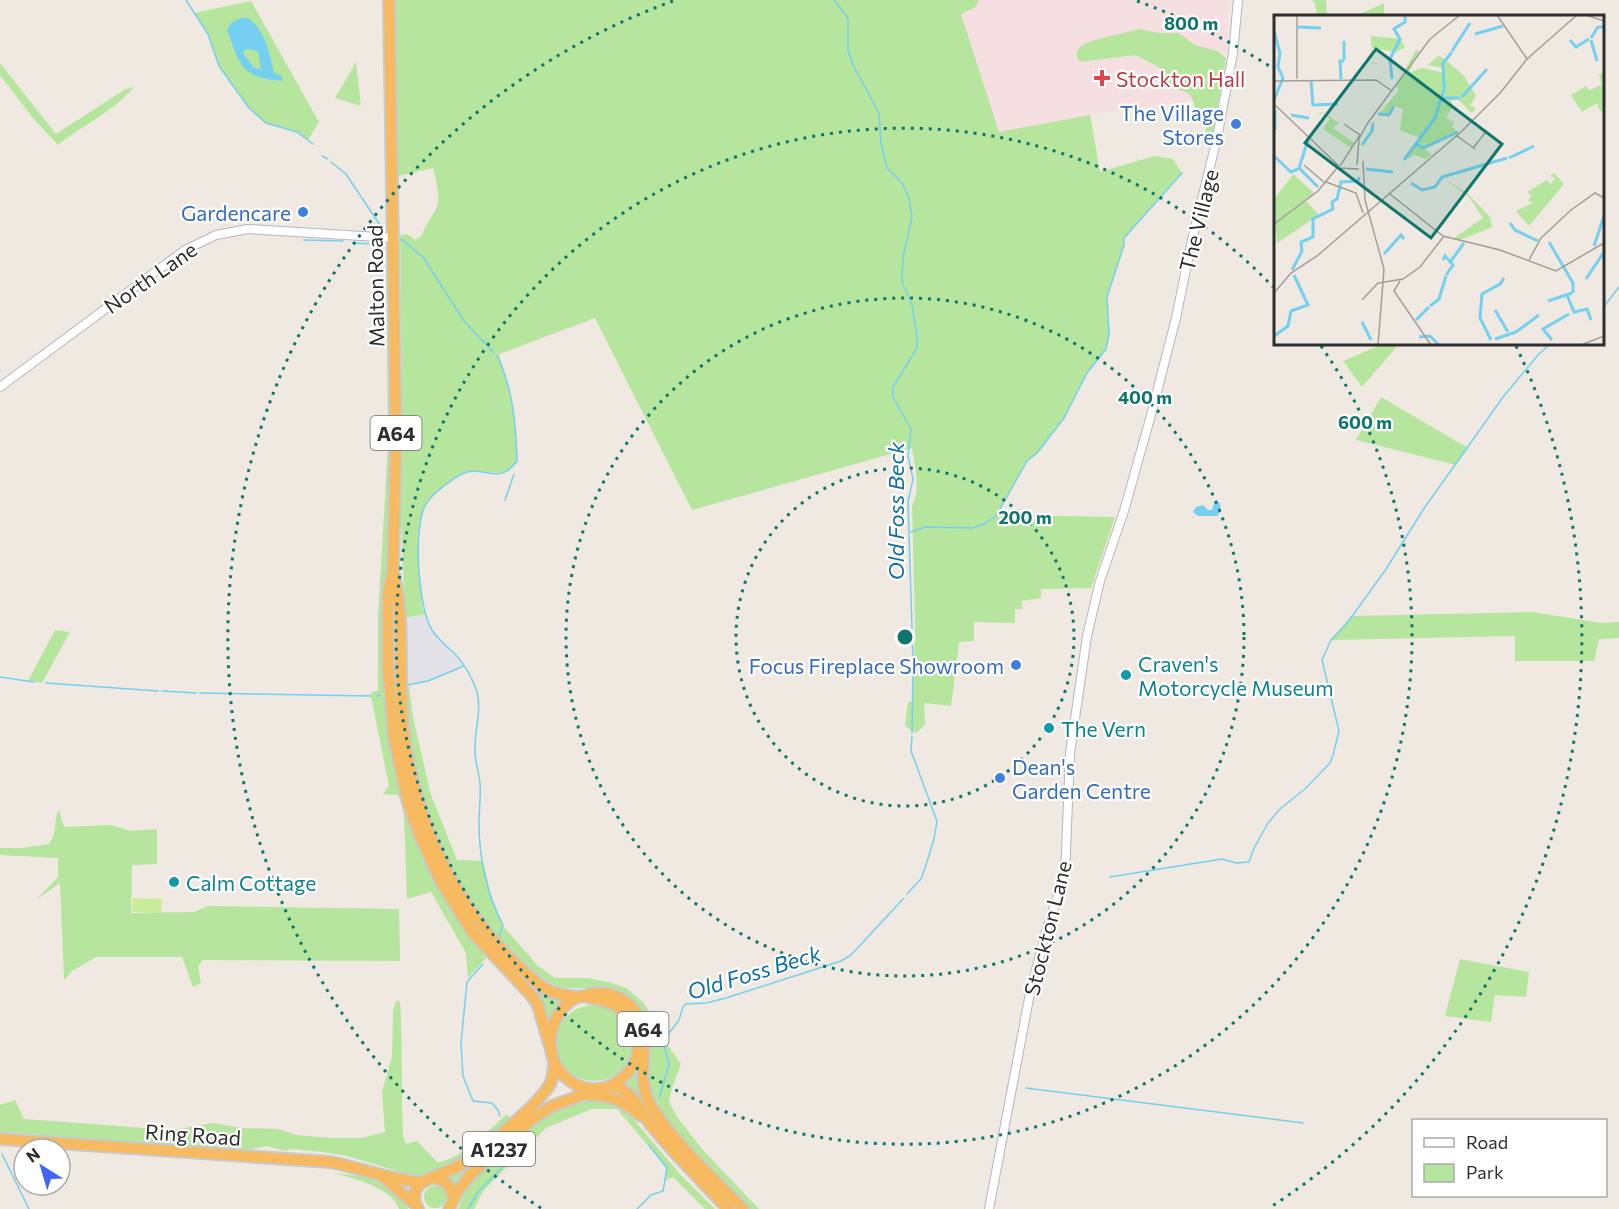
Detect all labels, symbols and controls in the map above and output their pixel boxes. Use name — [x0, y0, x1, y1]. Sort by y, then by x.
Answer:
text: 800 m — [1164, 12, 1218, 34]
inset map — [1274, 15, 1604, 345]
place label: Stockton Hall — [1116, 66, 1245, 91]
marker: Stockton Hall — [1093, 69, 1111, 87]
place label: The Village Stores — [1120, 100, 1224, 149]
marker: The Village Stores — [1229, 117, 1243, 131]
street label: The Village — [1173, 166, 1223, 274]
place label: Gardencare — [181, 200, 291, 225]
marker: Gardencare — [296, 205, 310, 219]
street label: Malton Road — [361, 225, 389, 347]
street label: North Lane — [99, 236, 201, 318]
text: 400 m — [1118, 386, 1172, 408]
text: 600 m — [1338, 411, 1392, 433]
road number: A64 — [370, 416, 422, 450]
water label: Old Foss Beck — [882, 441, 909, 580]
text: 200 m — [998, 506, 1052, 528]
centre of rings — [895, 627, 915, 647]
place label: Craven's Motorcycle Museum — [1138, 651, 1334, 700]
place label: Focus Fireplace Showroom — [749, 653, 1004, 678]
marker: Focus Fireplace Showroom — [1009, 658, 1023, 672]
marker: Craven's Motorcycle Museum — [1119, 668, 1133, 682]
place label: The Vern — [1061, 716, 1146, 741]
marker: The Vern — [1042, 721, 1056, 735]
place label: Dean's Garden Centre — [1012, 754, 1151, 803]
marker: Dean's Garden Centre — [993, 771, 1007, 785]
street label: Stockton Lane — [1018, 858, 1076, 998]
place label: Calm Cottage — [186, 870, 316, 895]
marker: Calm Cottage — [167, 875, 181, 889]
water label: Old Foss Beck — [684, 939, 825, 1005]
road number: A64 — [618, 1012, 668, 1046]
street label: Ring Road — [144, 1118, 242, 1150]
legend — [1412, 1119, 1607, 1197]
text: Road — [1466, 1131, 1508, 1153]
road number: A1237 — [463, 1132, 535, 1166]
north arrow — [12, 1137, 72, 1197]
text: N — [22, 1143, 43, 1166]
text: Park — [1466, 1161, 1504, 1183]

